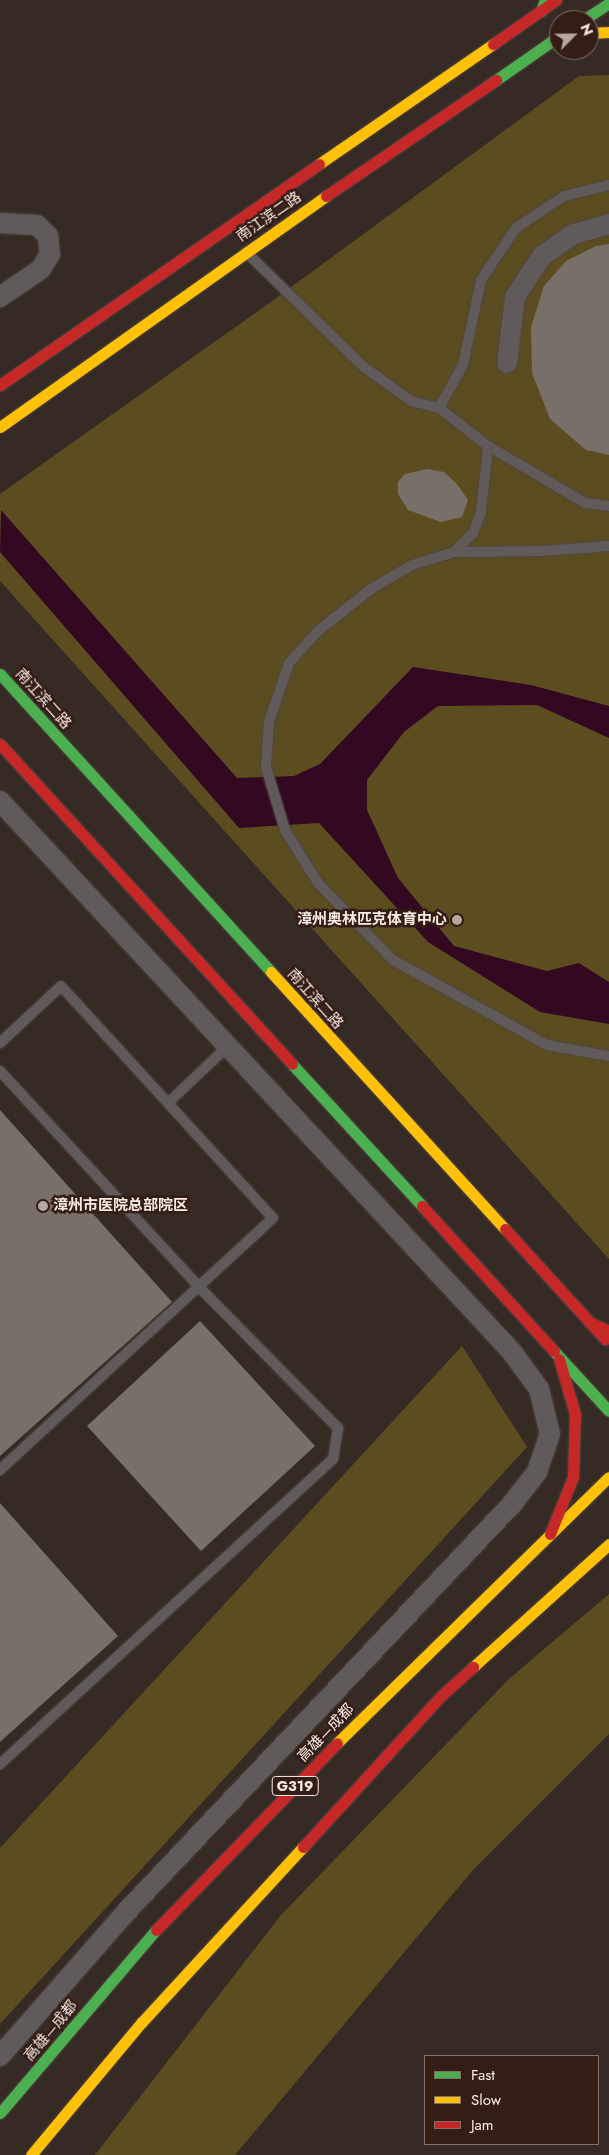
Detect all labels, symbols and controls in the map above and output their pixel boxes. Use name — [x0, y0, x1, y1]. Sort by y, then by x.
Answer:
north arrow — [549, 10, 599, 60]
text: N — [576, 21, 598, 39]
street label: 南江滨二路 — [233, 188, 305, 246]
street label: 南江滨二路 — [11, 665, 75, 733]
place label: 漳州奥林匹克体育中心 — [297, 911, 447, 929]
marker: 漳州奥林匹克体育中心 — [451, 914, 463, 926]
street label: 南江滨二路 — [283, 965, 347, 1033]
place label: 漳州市医院总部院区 — [53, 1197, 188, 1215]
marker: 漳州市医院总部院区 — [37, 1200, 49, 1212]
street label: 高雄—成都 — [294, 1700, 358, 1766]
road number: G319 — [271, 1774, 319, 1798]
street label: 高雄—成都 — [21, 1997, 81, 2065]
legend — [424, 2055, 599, 2145]
text: Fast — [471, 2064, 495, 2086]
text: Slow — [471, 2089, 501, 2111]
text: Jam — [471, 2114, 494, 2136]

